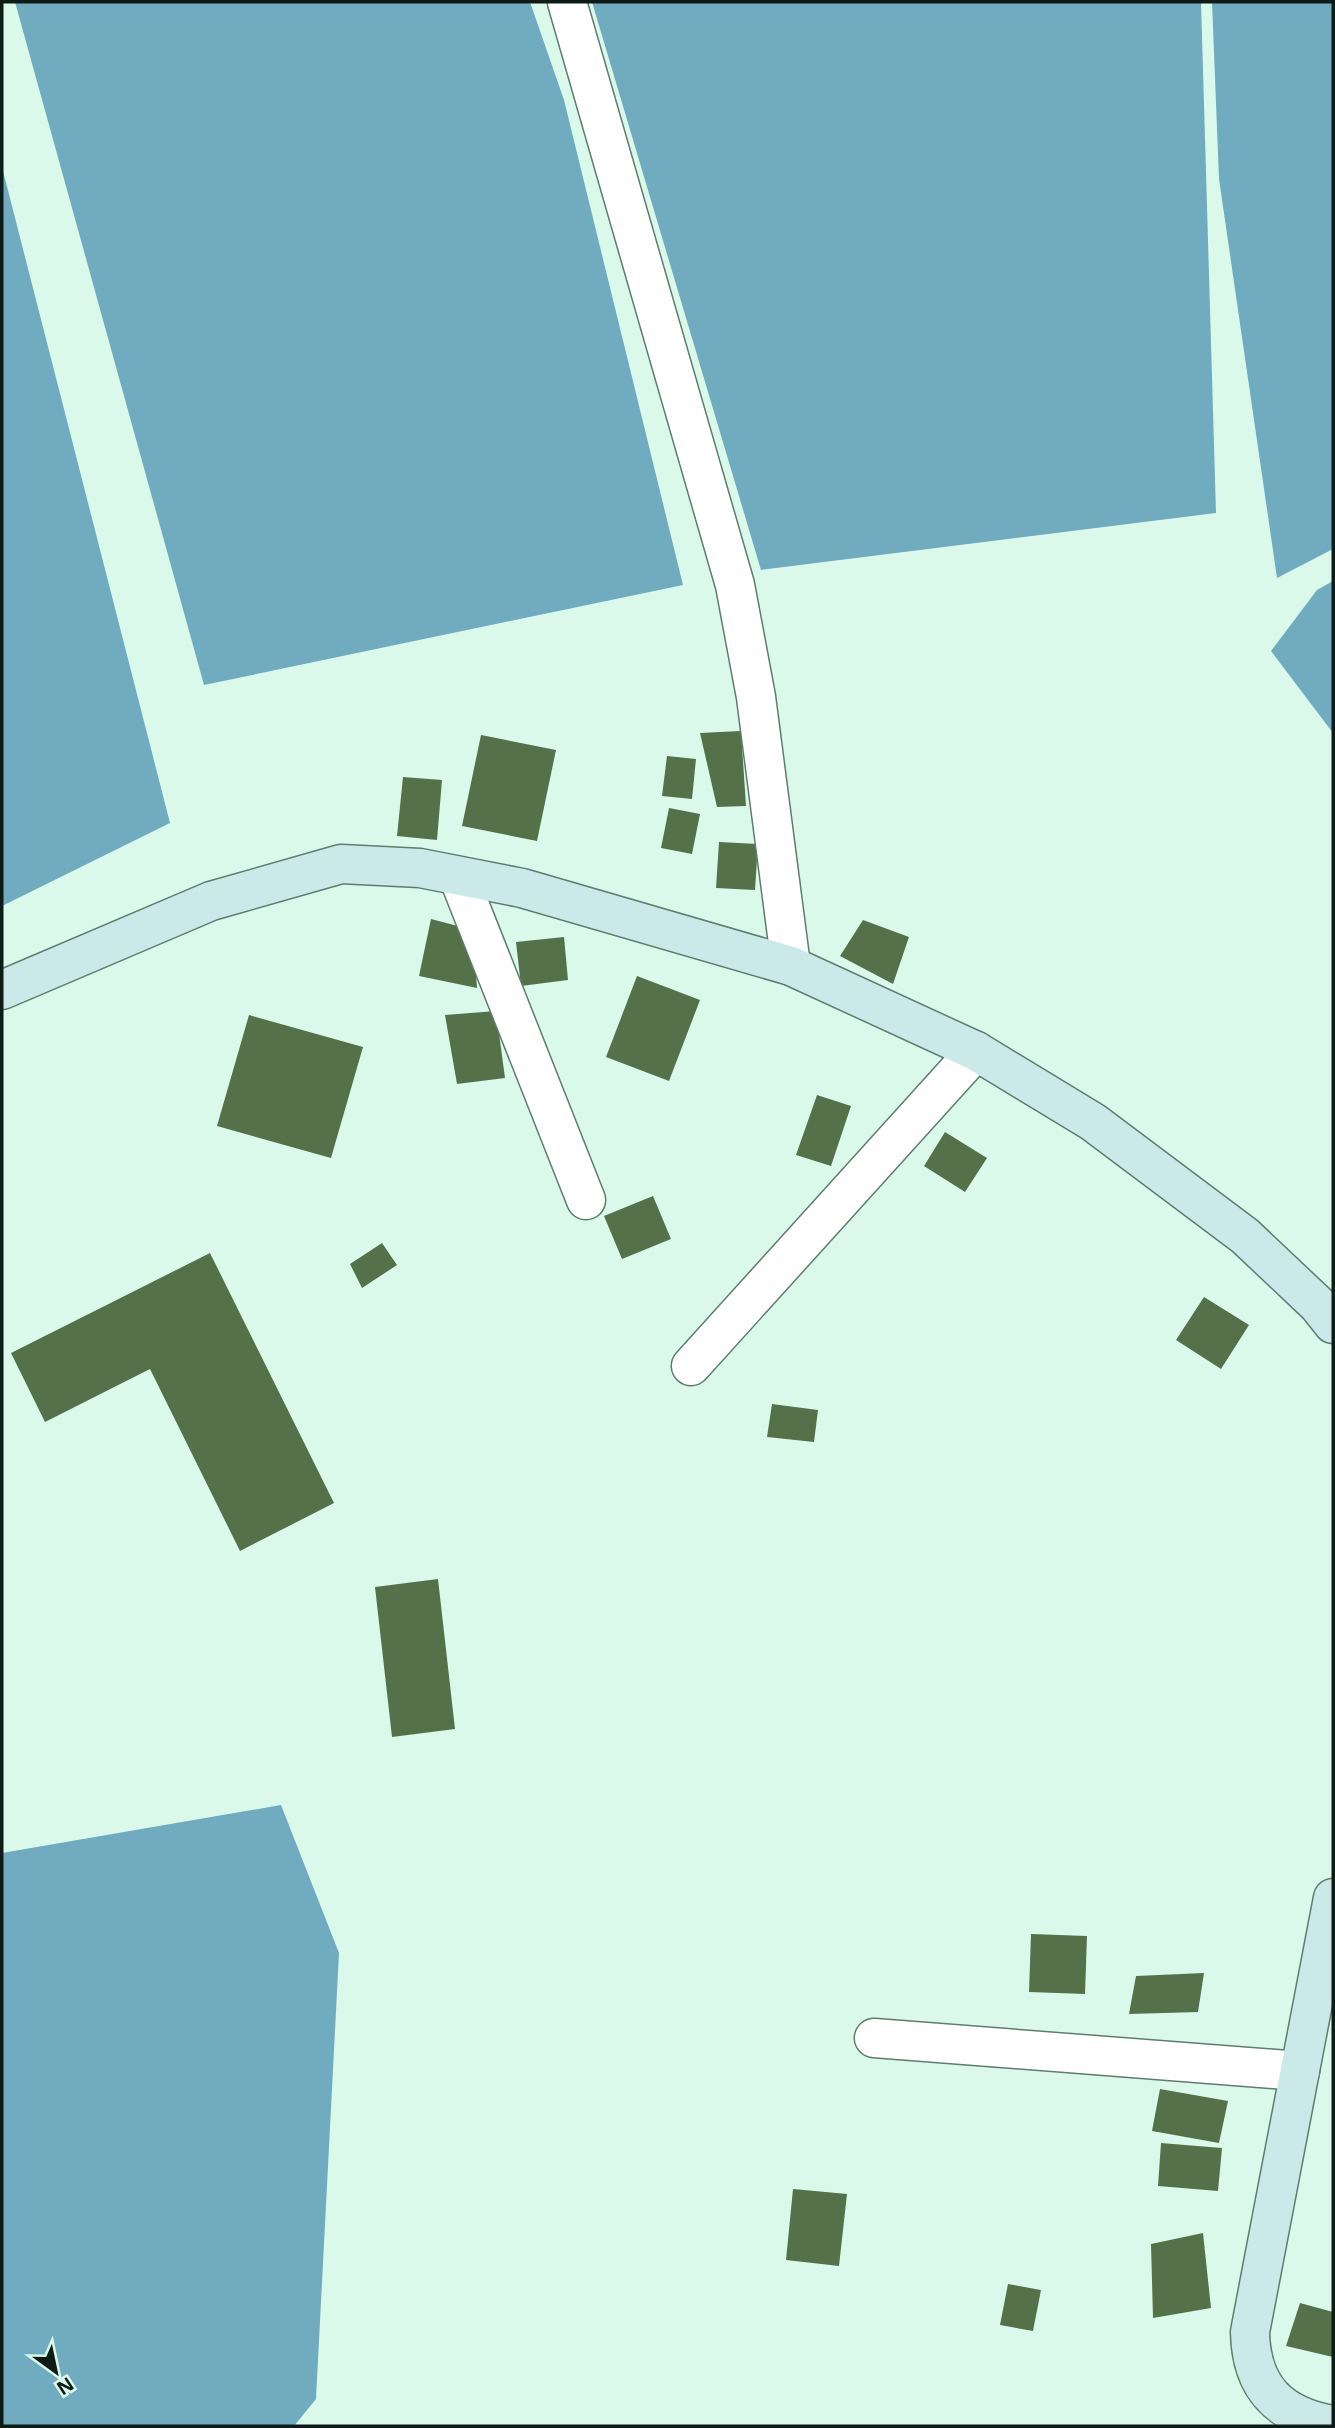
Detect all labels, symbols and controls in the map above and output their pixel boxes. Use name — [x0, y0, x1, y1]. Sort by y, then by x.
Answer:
north arrow — [21, 2337, 91, 2407]
text: N — [52, 2371, 79, 2401]

